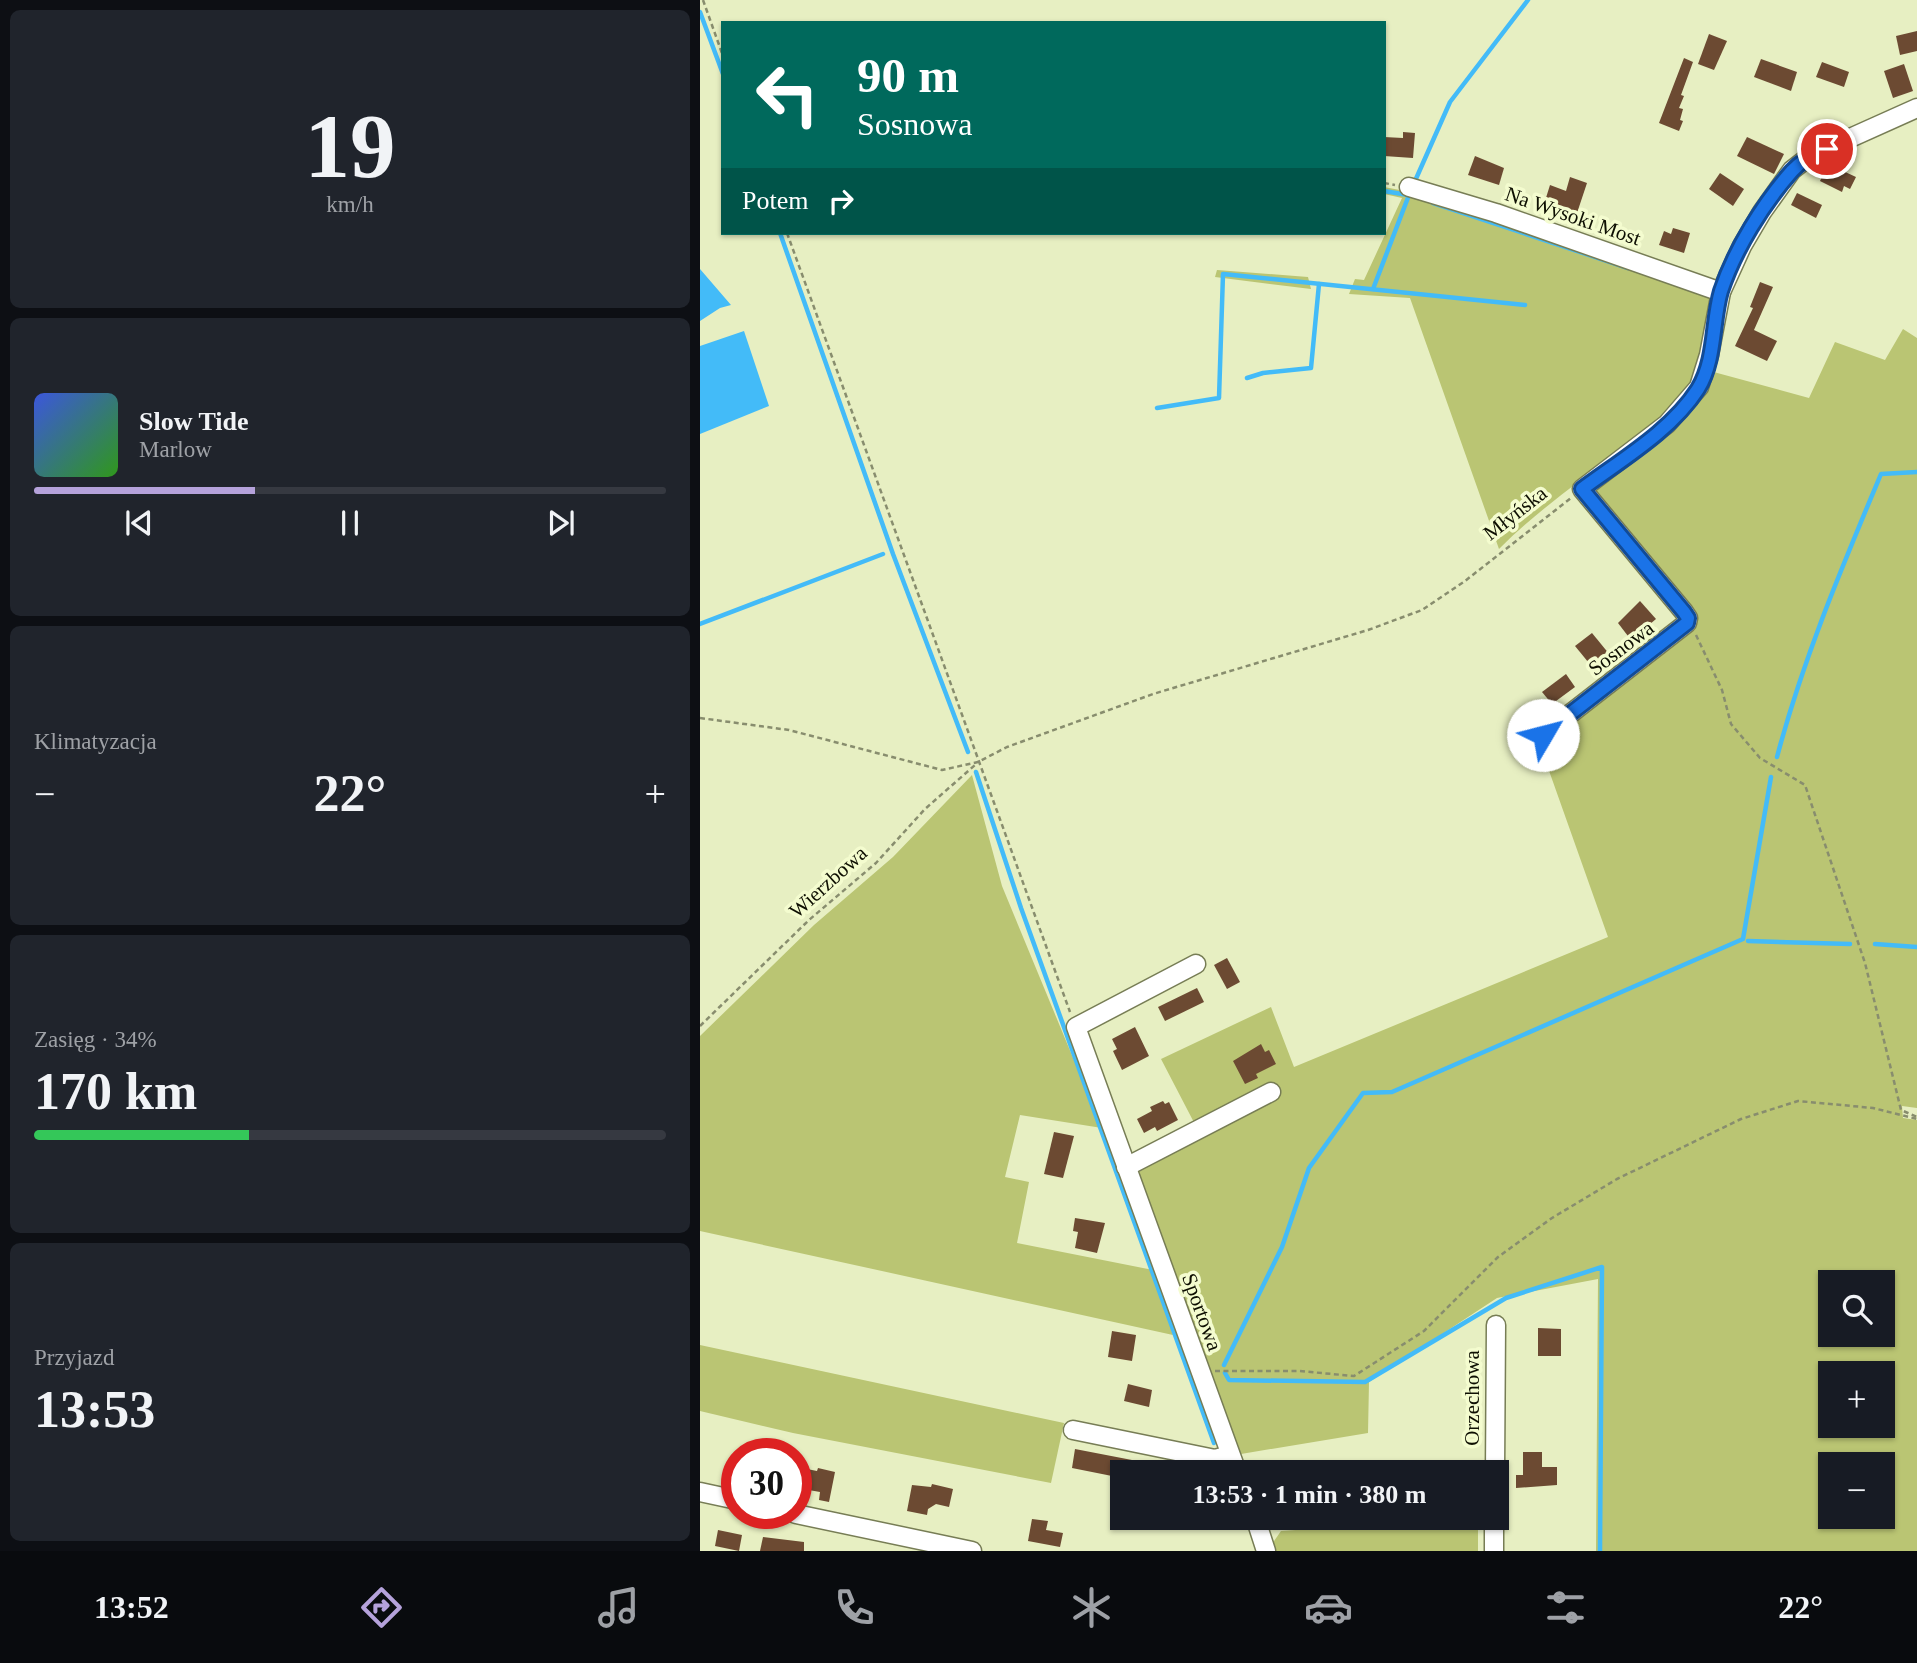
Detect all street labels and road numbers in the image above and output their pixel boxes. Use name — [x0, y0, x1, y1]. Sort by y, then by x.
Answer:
street label: Na Wysoki Most — [1502, 182, 1644, 250]
street label: Młyńska — [1479, 481, 1552, 545]
street label: Sosnowa — [1583, 615, 1659, 680]
street label: Wierzbowa — [784, 841, 872, 923]
street label: Sportowa — [1177, 1270, 1227, 1355]
street label: Orzechowa — [1460, 1350, 1484, 1446]

